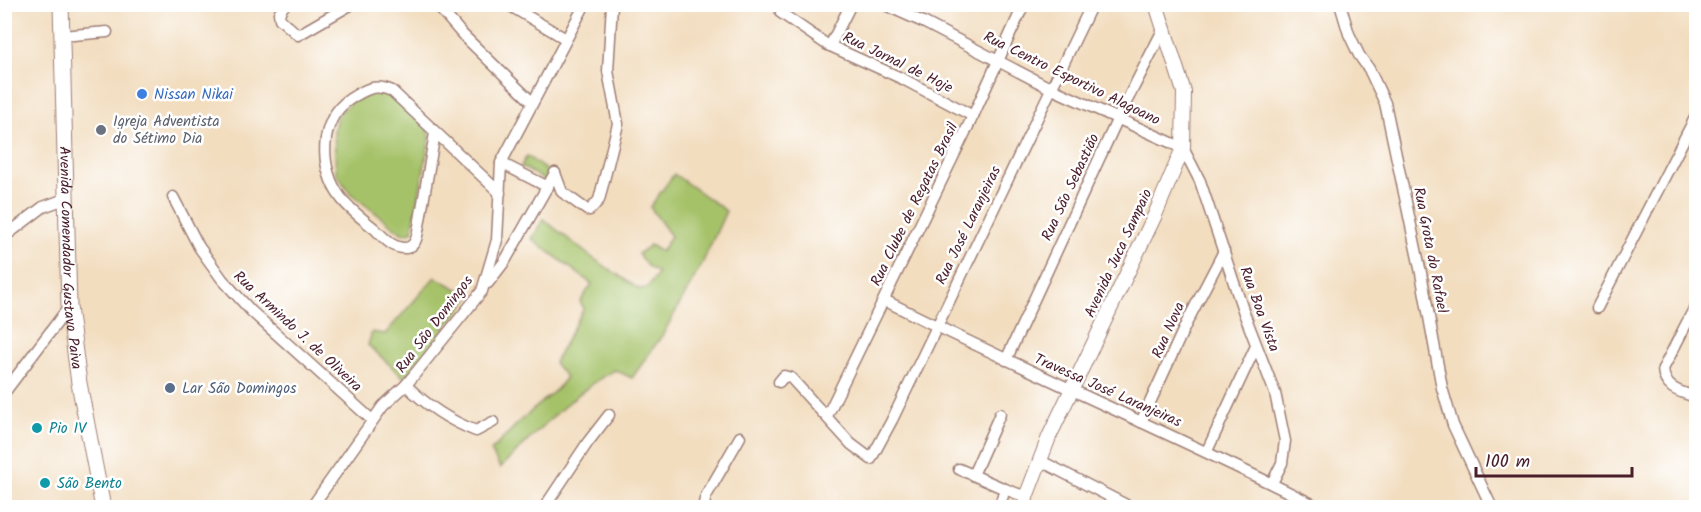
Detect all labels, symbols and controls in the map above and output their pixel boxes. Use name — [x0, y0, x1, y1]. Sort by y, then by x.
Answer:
street label: Rua Centro Esportivo Alagoano — [979, 25, 1164, 132]
street label: Rua Jornal de Hoje — [838, 26, 957, 100]
place label: Nissan Nikai — [154, 83, 234, 107]
marker: Nissan Nikai — [135, 87, 149, 101]
place label: Igreja Adventista do Sétimo Dia — [113, 110, 220, 151]
street label: Rua Clube de Regatas Brasil — [865, 118, 965, 291]
marker: Igreja Adventista do Sétimo Dia — [94, 123, 108, 137]
street label: Rua São Sebastião — [1035, 130, 1106, 245]
street label: Avenida Comendador Gustavo Paiva — [52, 146, 88, 371]
street label: Rua José Laranjeiras — [930, 161, 1008, 289]
street label: Avenida Juca Sampaio — [1078, 185, 1159, 322]
street label: Rua Grota do Rafael — [1406, 185, 1454, 316]
street label: Rua Boa Vista — [1233, 263, 1286, 355]
street label: Rua Armindo J. de Oliveira — [227, 265, 367, 398]
street label: Rua São Domingos — [390, 270, 480, 379]
street label: Rua Nova — [1146, 298, 1192, 362]
street label: Travessa José Laranjeiras — [1030, 348, 1186, 435]
place label: Lar São Domingos — [182, 377, 297, 401]
marker: Lar São Domingos — [163, 381, 177, 395]
place label: Pio IV — [49, 417, 87, 441]
marker: Pio IV — [30, 421, 44, 435]
scale bar — [1476, 440, 1632, 478]
text: 100 m — [1485, 448, 1530, 477]
place label: São Bento — [57, 472, 122, 496]
marker: São Bento — [38, 476, 52, 490]

